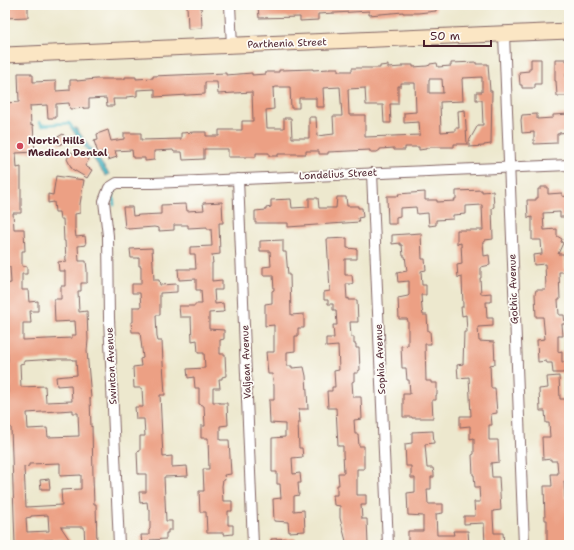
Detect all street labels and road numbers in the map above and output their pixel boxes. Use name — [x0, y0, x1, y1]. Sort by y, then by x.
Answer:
street label: Parthenia Street — [247, 35, 327, 51]
street label: Londelius Street — [299, 165, 377, 183]
street label: Gothic Avenue — [505, 253, 521, 324]
street label: Sophia Avenue — [372, 323, 388, 395]
street label: Valjean Avenue — [238, 324, 254, 399]
street label: Swinton Avenue — [102, 327, 120, 405]

